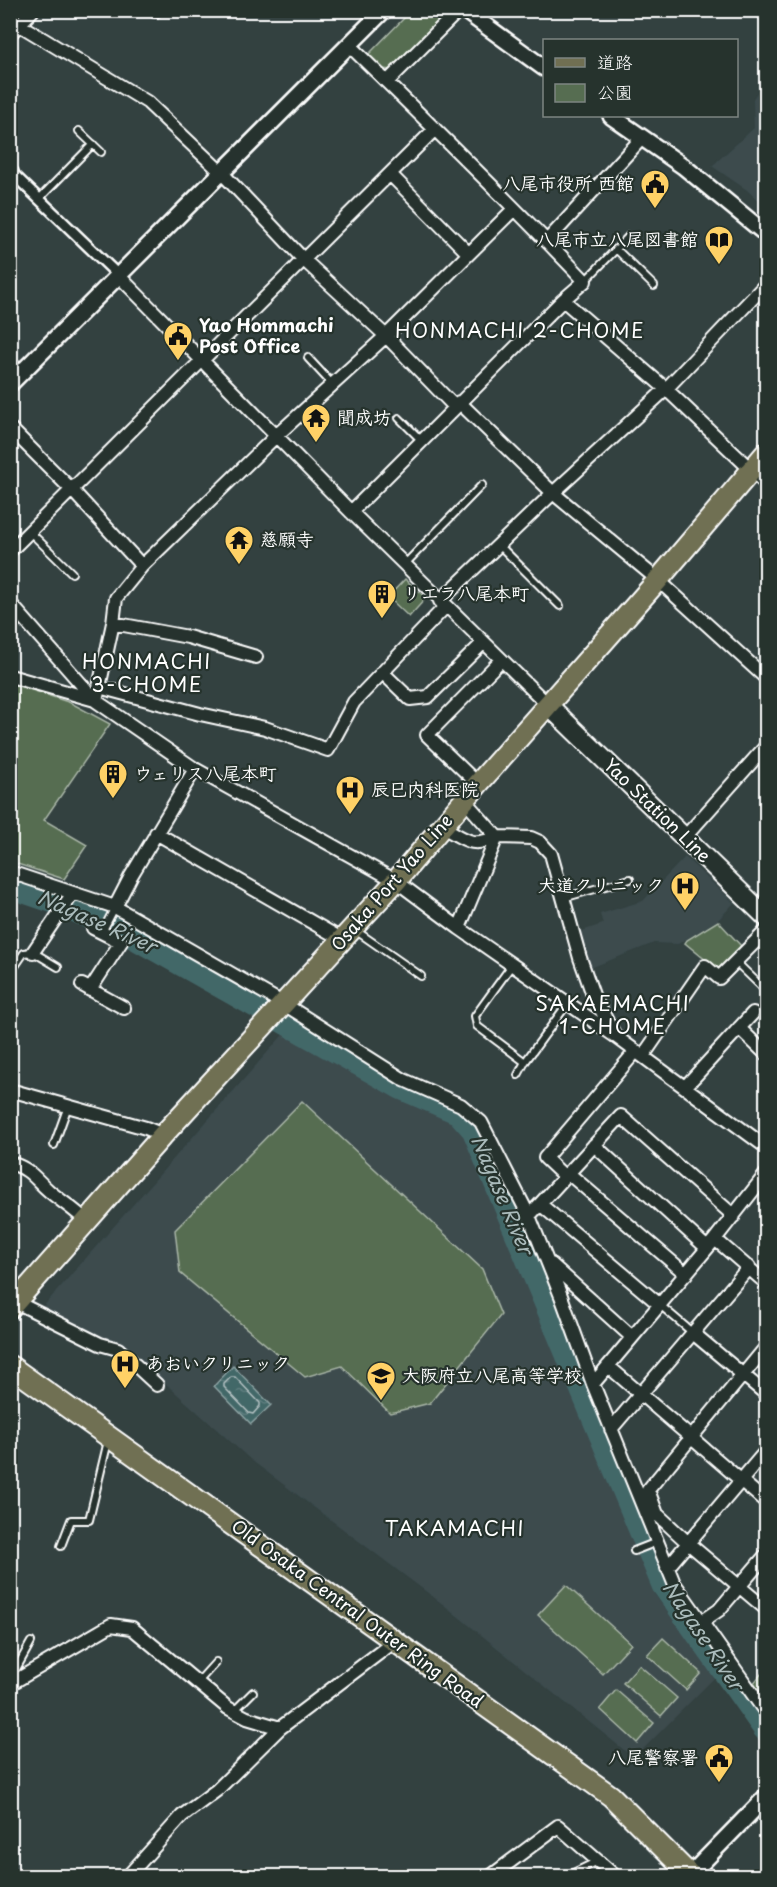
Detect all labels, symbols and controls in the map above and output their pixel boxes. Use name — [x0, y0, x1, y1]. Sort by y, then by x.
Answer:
legend — [543, 39, 738, 117]
text: 道路 — [597, 48, 633, 75]
text: 公園 — [597, 78, 633, 105]
public building icon: 八尾市役所 西館 — [639, 168, 671, 210]
place label: 八尾市役所 西館 — [502, 169, 634, 196]
library icon: 八尾市立八尾図書館 — [703, 224, 735, 266]
place label: 八尾市立八尾図書館 — [536, 225, 698, 252]
place label: Yao Hommachi Post Office — [199, 311, 334, 359]
district label: HONMACHI 2-CHOME — [395, 315, 645, 345]
public building icon: Yao Hommachi Post Office — [162, 320, 194, 362]
temple icon: 聞成坊 — [300, 402, 332, 444]
place label: 聞成坊 — [337, 403, 391, 430]
temple icon: 慈願寺 — [223, 524, 255, 566]
place label: 慈願寺 — [260, 525, 314, 552]
building icon: リエラ八尾本町 — [366, 578, 398, 620]
place label: リエラ八尾本町 — [403, 579, 529, 606]
district label: HONMACHI 3-CHOME — [82, 646, 212, 699]
street label: Yao Station Line — [598, 751, 718, 868]
building icon: ウェリス八尾本町 — [97, 758, 129, 800]
place label: ウェリス八尾本町 — [134, 759, 277, 786]
hospital icon: 辰巳内科医院 — [334, 774, 366, 816]
place label: 辰巳内科医院 — [371, 775, 479, 802]
street label: Osaka Port Yao Line — [324, 807, 458, 957]
hospital icon: 大道クリニック — [669, 870, 701, 912]
place label: 大道クリニック — [538, 871, 664, 898]
water label: Nagase River — [33, 882, 164, 962]
district label: SAKAEMACHI 1-CHOME — [536, 988, 690, 1041]
water label: Nagase River — [464, 1130, 543, 1261]
hospital icon: あおいクリニック — [109, 1348, 141, 1390]
place label: あおいクリニック — [146, 1349, 290, 1376]
school or university icon: 大阪府立八尾高等学校 — [365, 1360, 397, 1402]
place label: 大阪府立八尾高等学校 — [402, 1361, 582, 1388]
street label: Old Osaka Central Outer Ring Road — [226, 1512, 490, 1714]
district label: TAKAMACHI — [385, 1513, 525, 1543]
water label: Nagase River — [656, 1574, 753, 1699]
public building icon: 八尾警察署 — [703, 1742, 735, 1784]
place label: 八尾警察署 — [608, 1743, 698, 1770]

